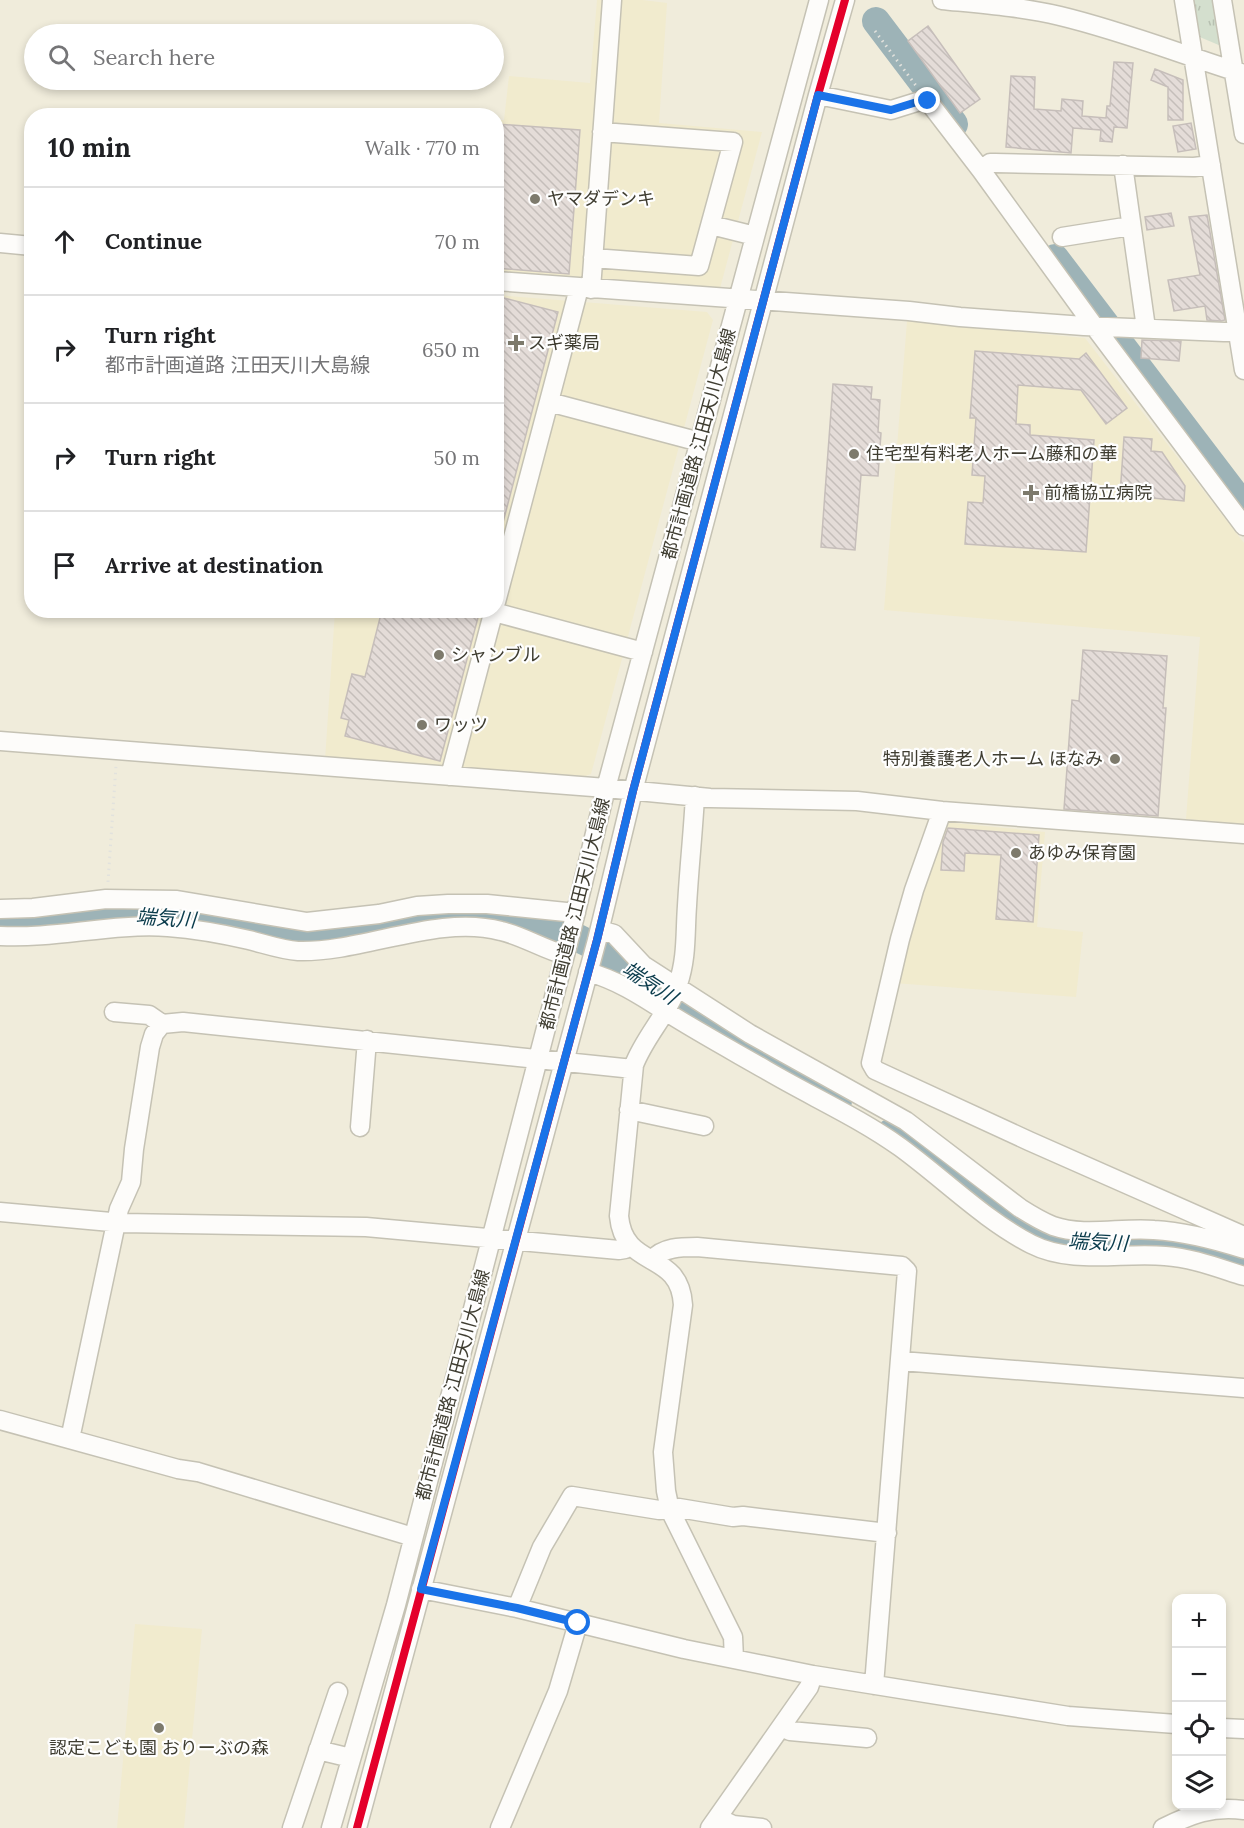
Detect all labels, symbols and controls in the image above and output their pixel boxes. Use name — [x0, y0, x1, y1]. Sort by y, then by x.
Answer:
search box — [24, 24, 504, 90]
icon: search — [45, 41, 78, 74]
text: Search here — [93, 43, 215, 71]
route end — [914, 87, 940, 113]
text: 10 min — [48, 131, 131, 164]
text: Walk · 770 m — [365, 135, 480, 160]
place label: ヤマダデンキ — [547, 187, 655, 210]
marker: ヤマダデンキ — [528, 192, 542, 206]
icon: ahead — [48, 225, 81, 258]
text: Continue — [105, 227, 202, 255]
text: 70 m — [435, 229, 480, 254]
text: Turn right — [105, 321, 216, 349]
street label: 都市計画道路 江田天川大島線 — [657, 326, 741, 562]
place label: スギ薬局 — [528, 331, 600, 354]
icon: right — [48, 333, 81, 366]
marker: スギ薬局 — [509, 336, 523, 350]
text: 650 m — [422, 337, 480, 362]
text: 都市計画道路 江田天川大島線 — [105, 352, 370, 377]
icon: right — [48, 441, 81, 474]
place label: 住宅型有料老人ホーム藤和の華 — [866, 442, 1117, 465]
text: Turn right — [105, 443, 216, 471]
text: 50 m — [434, 445, 480, 470]
marker: 住宅型有料老人ホーム藤和の華 — [847, 447, 861, 461]
place label: 前橋協立病院 — [1044, 481, 1152, 504]
marker: 前橋協立病院 — [1022, 484, 1040, 502]
icon: arrive — [48, 549, 81, 582]
text: Arrive at destination — [105, 551, 323, 579]
place label: シャンブル — [451, 643, 540, 666]
marker: シャンブル — [432, 648, 446, 662]
place label: ワッツ — [434, 713, 488, 736]
marker: ワッツ — [415, 718, 429, 732]
place label: 特別養護老人ホーム ほなみ — [883, 747, 1103, 770]
marker: 特別養護老人ホーム ほなみ — [1108, 752, 1122, 766]
street label: 都市計画道路 江田天川大島線 — [534, 795, 615, 1032]
place label: あゆみ保育園 — [1028, 841, 1136, 864]
marker: あゆみ保育園 — [1009, 846, 1023, 860]
water label: 端気川 — [135, 903, 199, 932]
water label: 端気川 — [618, 956, 684, 1010]
water label: 端気川 — [1067, 1227, 1131, 1256]
street label: 都市計画道路 江田天川大島線 — [411, 1267, 495, 1503]
map controls — [1172, 1594, 1226, 1810]
button: + — [1172, 1594, 1226, 1648]
route start — [564, 1609, 590, 1635]
button: − — [1172, 1648, 1226, 1702]
button: locate — [1172, 1702, 1226, 1756]
marker: 認定こども園 おりーぶの森 — [152, 1721, 166, 1735]
place label: 認定こども園 おりーぶの森 — [49, 1736, 269, 1759]
button: layers — [1172, 1756, 1226, 1810]

